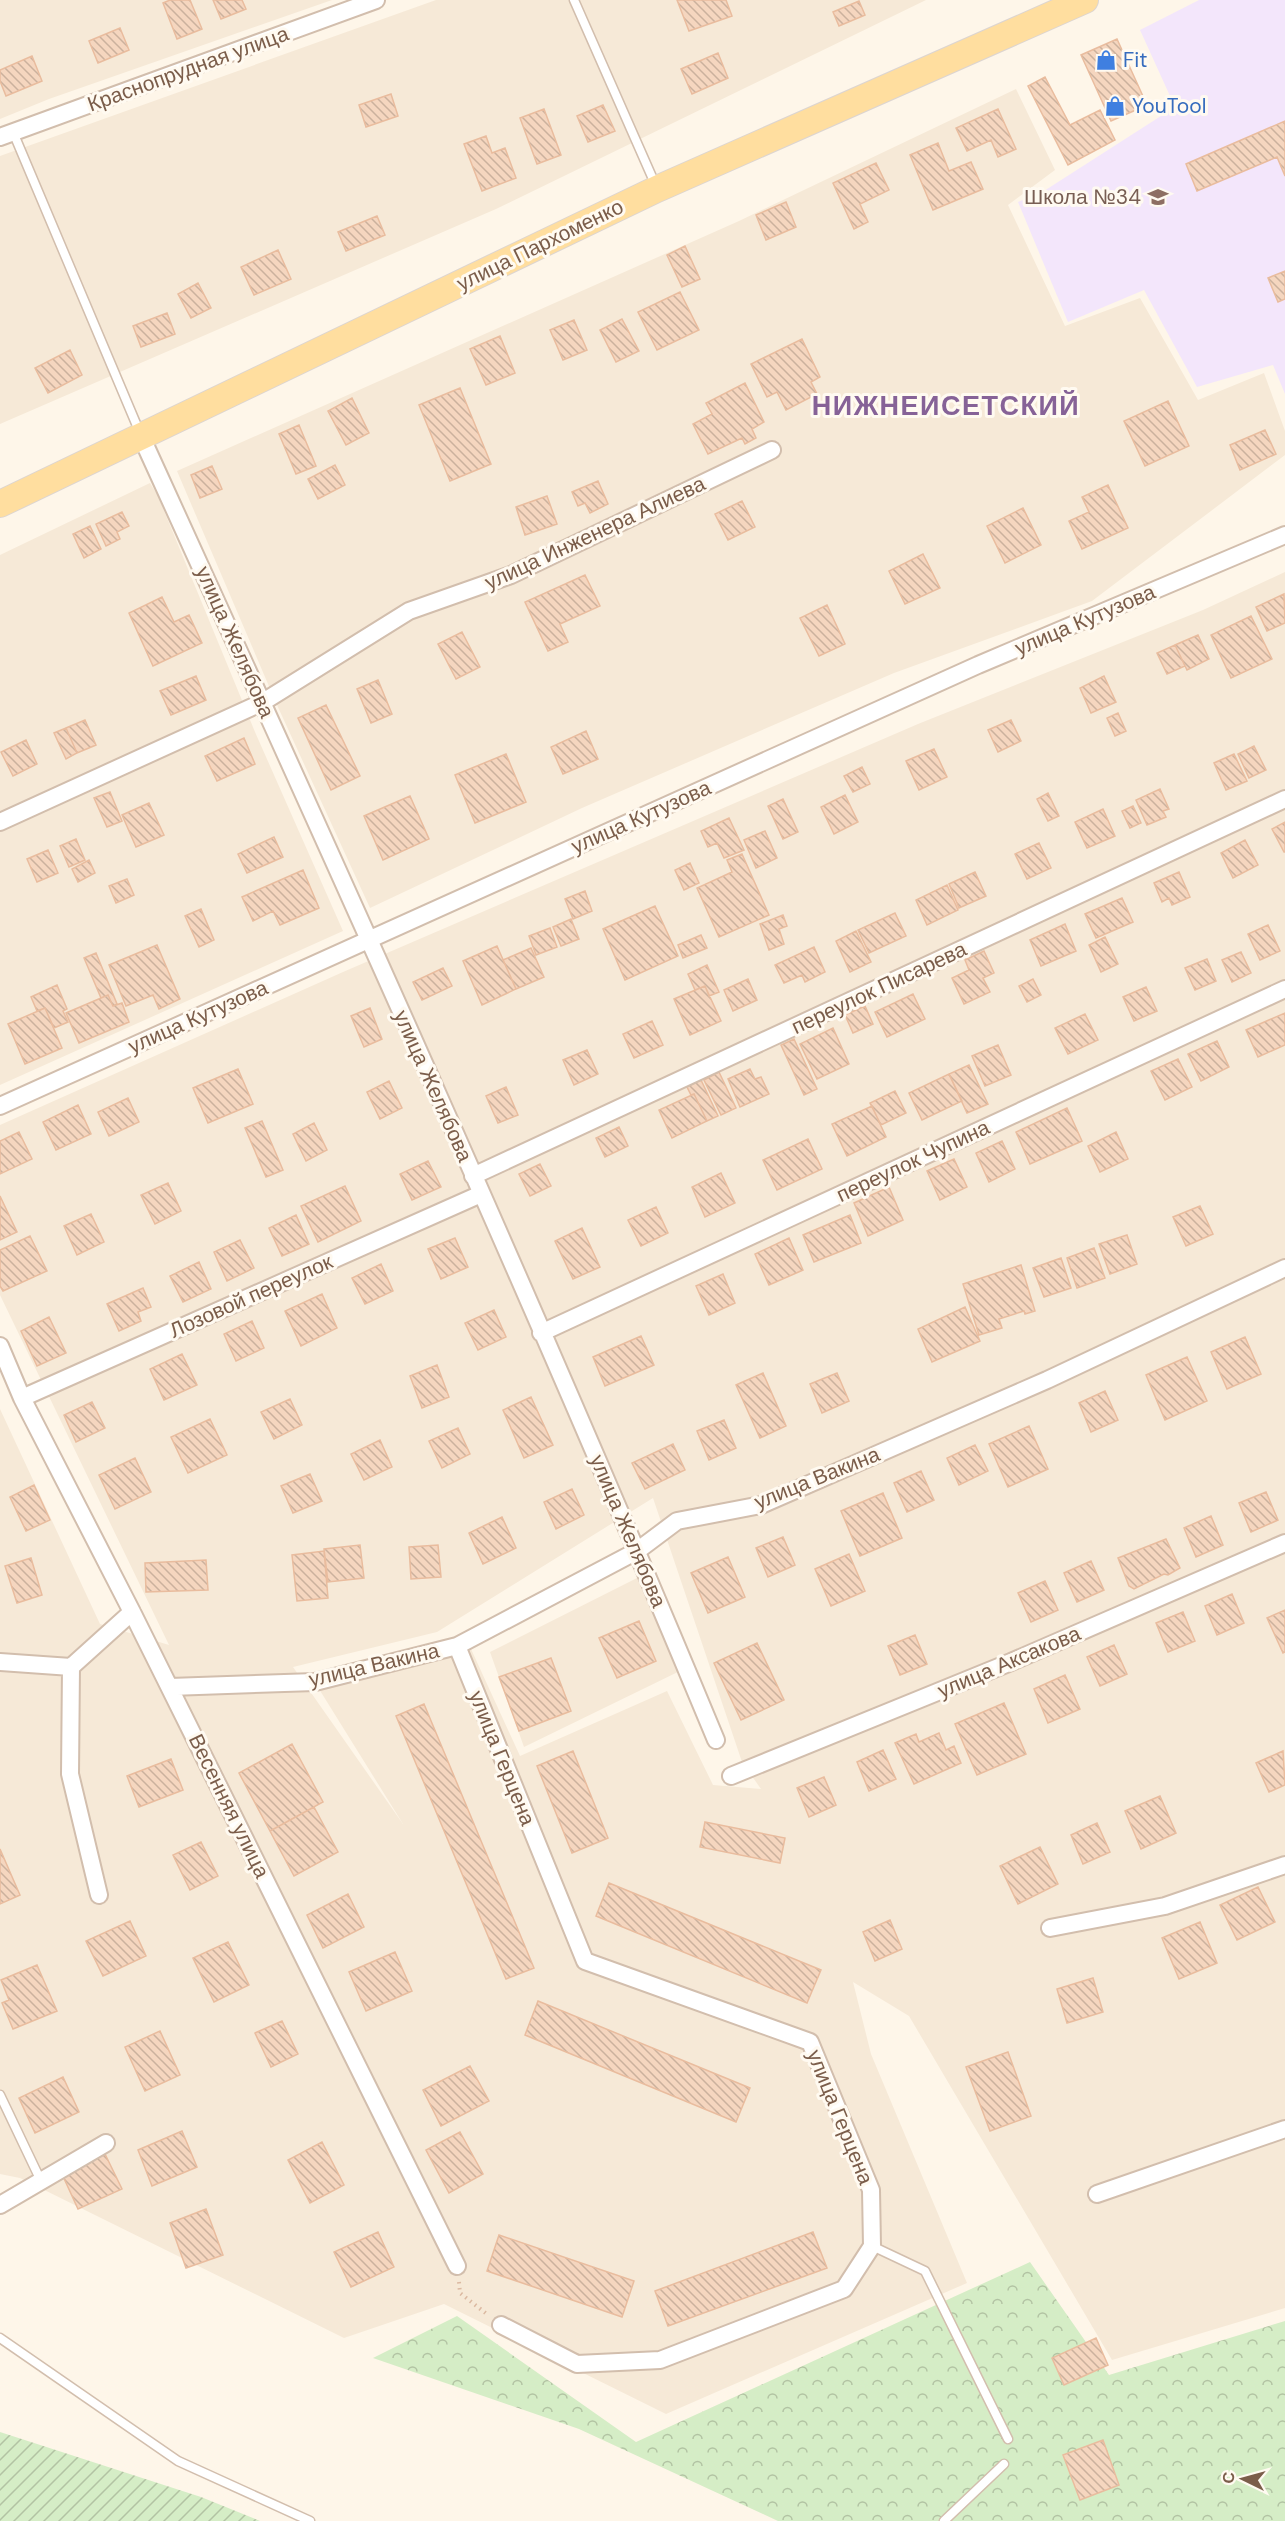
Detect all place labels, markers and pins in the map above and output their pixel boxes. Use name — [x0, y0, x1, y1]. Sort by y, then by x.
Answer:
place label: Fit — [1123, 46, 1148, 74]
shop icon: Fit — [1094, 48, 1118, 72]
place label: YouTool — [1132, 92, 1206, 120]
shop icon: YouTool — [1103, 94, 1127, 118]
place label: Школа №34 — [1024, 183, 1141, 211]
school or university icon: Школа №34 — [1146, 185, 1170, 209]

